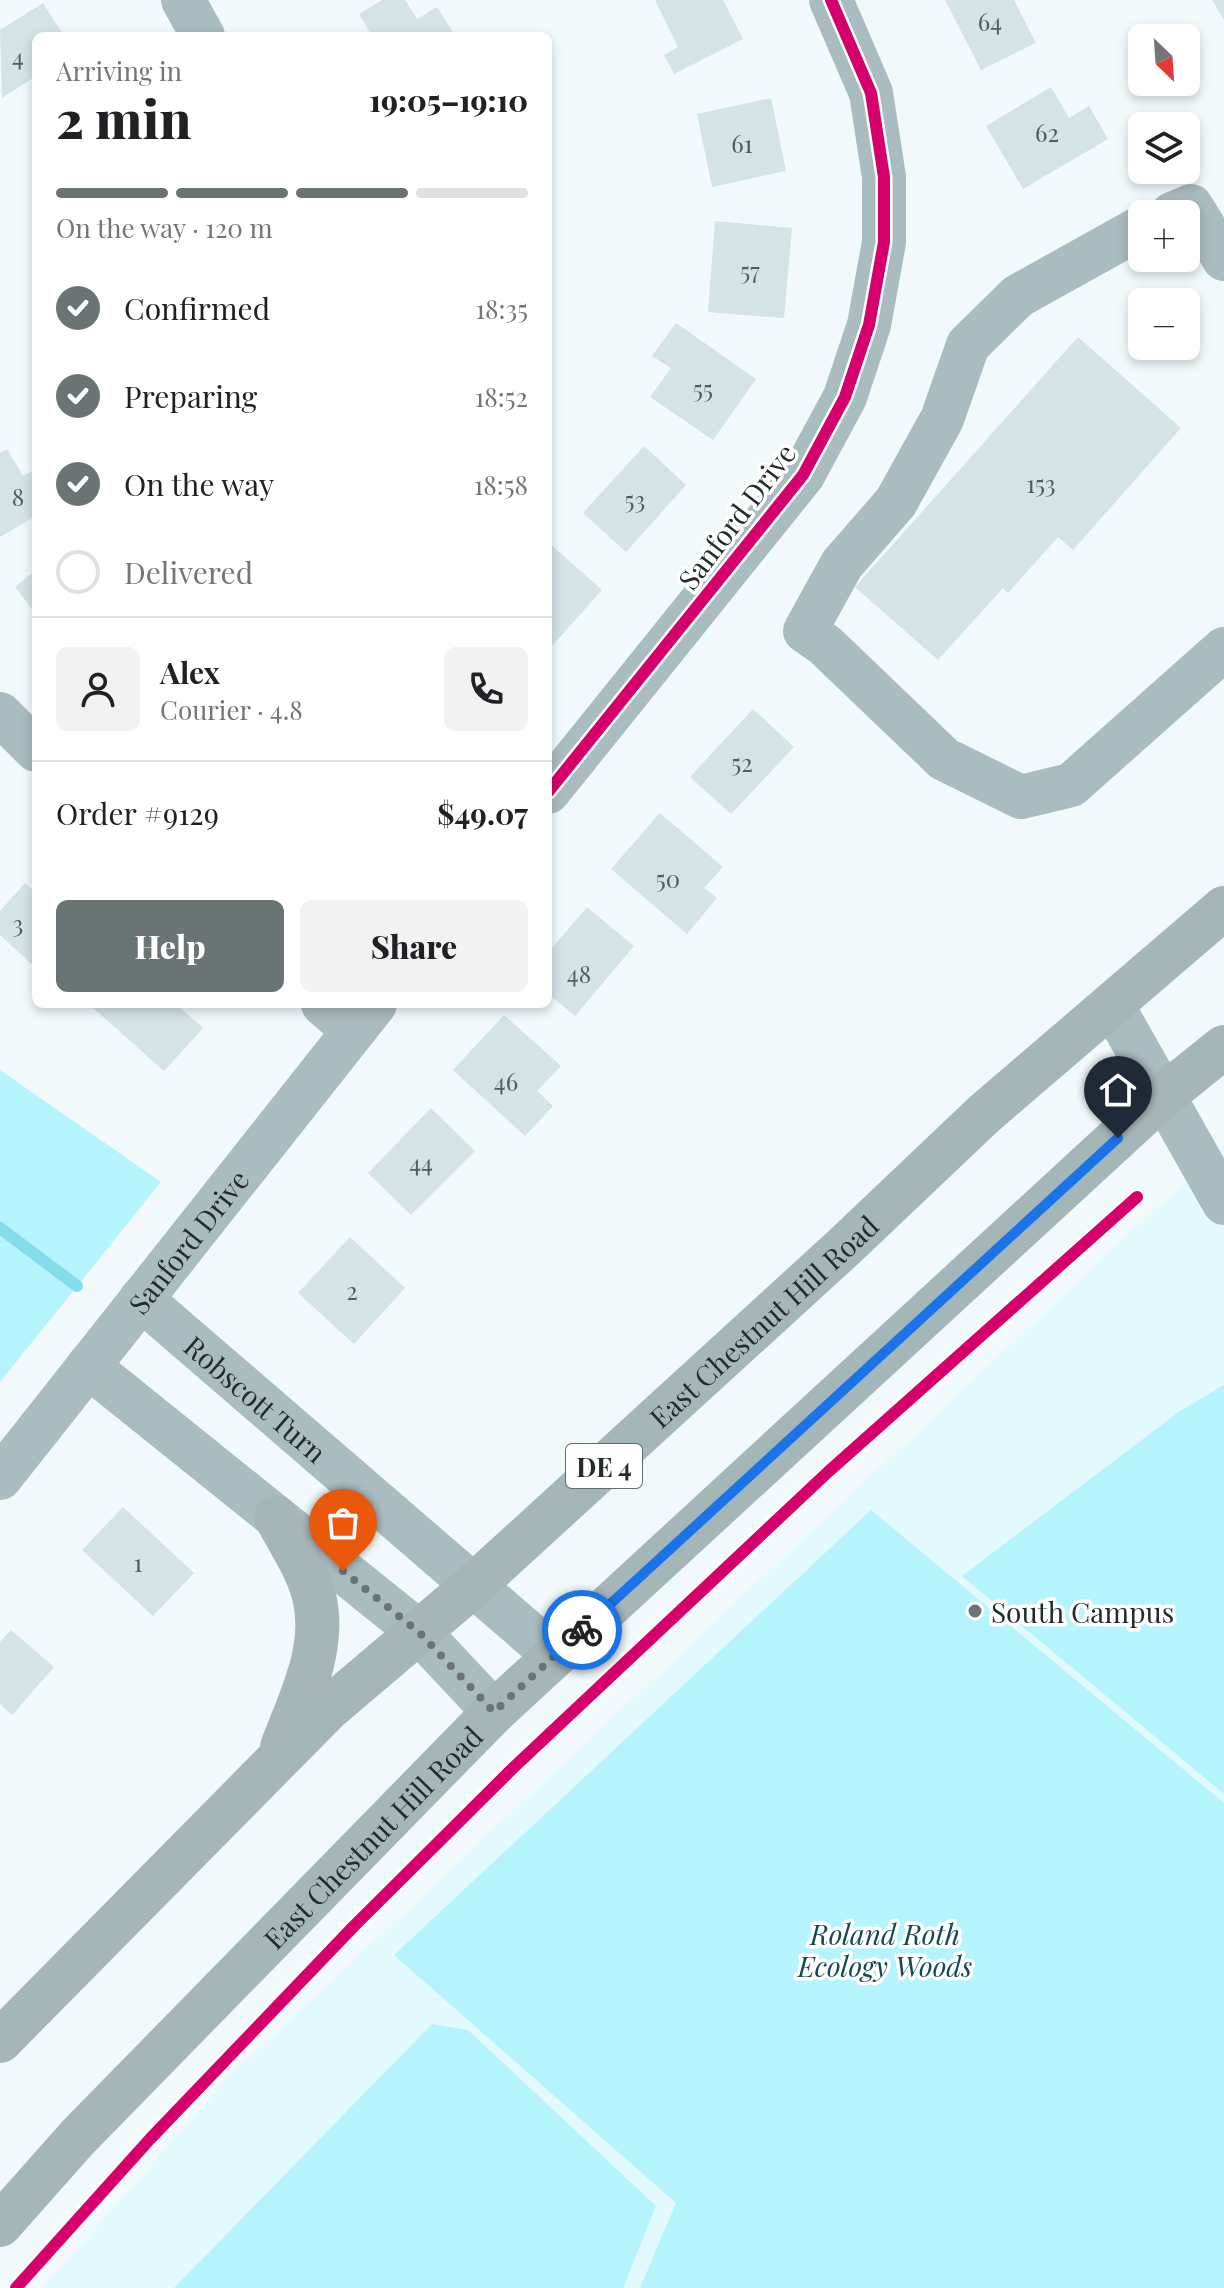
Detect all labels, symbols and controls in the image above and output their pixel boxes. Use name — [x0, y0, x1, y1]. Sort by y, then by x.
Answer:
house number: 64 — [978, 5, 1002, 37]
north arrow — [1128, 24, 1200, 96]
map controls — [1128, 24, 1200, 360]
house number: 4 — [12, 40, 24, 72]
text: Arriving in — [56, 53, 182, 88]
text: 19:05–19:10 — [369, 80, 528, 120]
text: 2 min — [56, 83, 191, 152]
button: layers — [1128, 112, 1200, 184]
house number: 62 — [1035, 116, 1059, 148]
house number: 61 — [731, 127, 753, 159]
button: + — [1128, 200, 1200, 272]
text: On the way · 120 m — [56, 210, 273, 245]
house number: 57 — [740, 254, 760, 286]
icon: check — [56, 286, 100, 330]
text: Confirmed — [124, 288, 270, 328]
button: − — [1128, 288, 1200, 360]
text: 18:35 — [475, 291, 528, 326]
house number: 55 — [693, 372, 713, 404]
icon: check — [56, 374, 100, 418]
text: Preparing — [124, 376, 257, 416]
text: 18:52 — [475, 379, 528, 414]
street label: Sanford Drive — [669, 436, 803, 596]
icon: check — [56, 462, 100, 506]
text: On the way — [124, 464, 274, 504]
text: 18:58 — [474, 467, 528, 502]
house number: 153 — [1026, 467, 1056, 499]
house number: 8 — [12, 480, 24, 512]
house number: 53 — [625, 483, 645, 515]
text: Delivered — [124, 552, 253, 592]
button: person — [56, 647, 140, 731]
button: phone — [444, 647, 528, 731]
text: Alex — [160, 652, 220, 692]
text: Courier · 4.8 — [160, 692, 303, 727]
house number: 52 — [731, 746, 753, 778]
text: Order #9129 — [56, 793, 219, 833]
text: $49.07 — [437, 793, 528, 833]
house number: 50 — [656, 862, 680, 894]
button: Help — [56, 900, 284, 992]
button: Share — [300, 900, 528, 992]
house number: 3 — [13, 907, 23, 939]
house number: 48 — [567, 957, 591, 989]
pin — [1084, 1056, 1152, 1138]
house number: 46 — [494, 1065, 518, 1097]
icon: home — [1096, 1068, 1140, 1112]
house number: 44 — [409, 1146, 433, 1178]
street label: Sanford Drive — [119, 1162, 256, 1321]
street label: East Chestnut Hill Road — [641, 1206, 885, 1435]
house number: 2 — [346, 1274, 358, 1306]
street label: Robscott Turn — [177, 1327, 335, 1470]
road number: DE 4 — [566, 1444, 642, 1488]
pin — [309, 1489, 377, 1571]
icon: bag — [321, 1501, 365, 1545]
house number: 1 — [134, 1546, 143, 1578]
courier — [542, 1590, 622, 1670]
place label: South Campus — [991, 1593, 1174, 1630]
marker: South Campus — [966, 1602, 984, 1620]
icon: bike — [560, 1608, 604, 1652]
street label: East Chestnut Hill Road — [255, 1717, 489, 1956]
park label: Roland Roth Ecology Woods — [797, 1915, 973, 1984]

